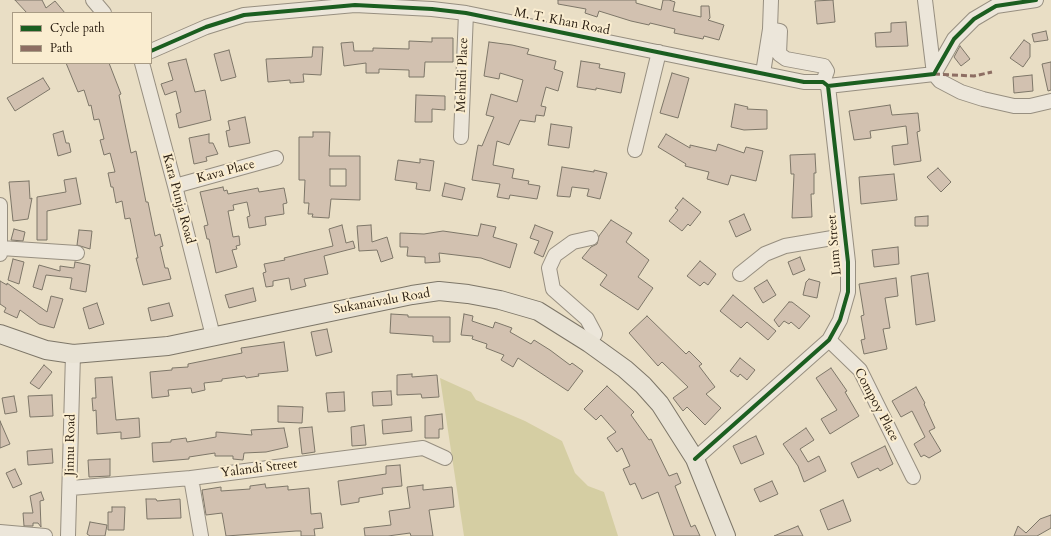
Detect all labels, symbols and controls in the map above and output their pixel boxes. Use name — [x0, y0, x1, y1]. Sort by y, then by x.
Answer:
street label: M. T. Khan Road — [513, 5, 611, 39]
legend — [12, 12, 152, 64]
text: Cycle path — [50, 20, 105, 36]
street label: Mehndi Place — [454, 37, 472, 113]
text: Path — [50, 40, 73, 56]
street label: Kara Punja Road — [158, 152, 198, 246]
street label: Kava Place — [195, 157, 257, 187]
street label: Lum Street — [825, 214, 845, 276]
street label: Sukanaivalu Road — [333, 286, 431, 318]
street label: Compoy Place — [850, 366, 902, 444]
street label: Jinnu Road — [63, 414, 79, 476]
street label: Yalandi Street — [220, 457, 298, 481]

